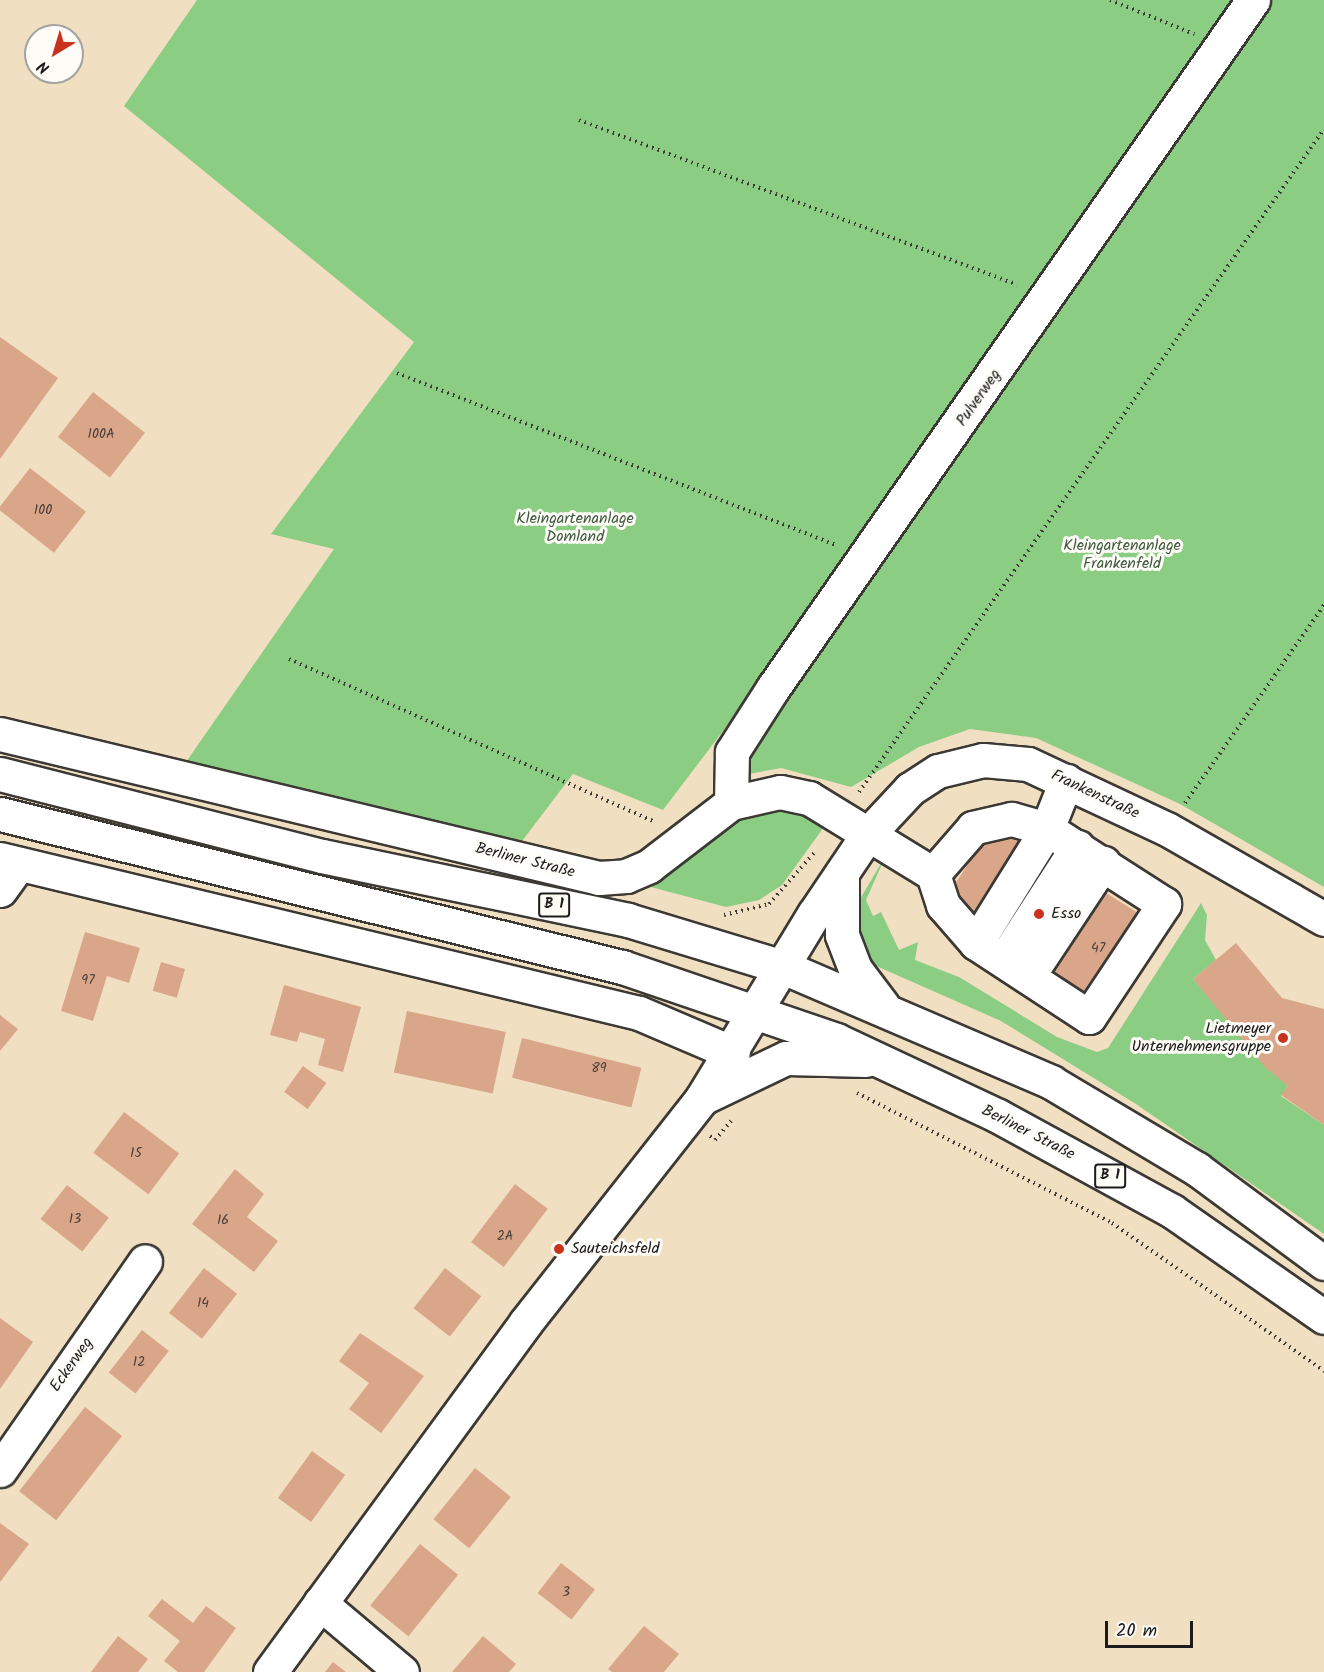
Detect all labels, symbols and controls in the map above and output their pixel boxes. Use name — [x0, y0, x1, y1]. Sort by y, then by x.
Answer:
north arrow — [24, 24, 84, 84]
text: N — [32, 54, 56, 80]
street label: Pulverweg — [952, 366, 1006, 430]
house number: 100A — [88, 426, 114, 442]
house number: 100 — [34, 502, 52, 518]
park label: Kleingartenanlage Domland — [516, 509, 634, 547]
park label: Kleingartenanlage Frankenfeld — [1063, 536, 1181, 574]
street label: Frankenstraße — [1048, 766, 1142, 824]
street label: Berliner Straße — [473, 839, 577, 883]
road number: B 1 — [538, 893, 570, 917]
place label: Esso — [1051, 904, 1081, 924]
marker: Esso — [1032, 907, 1046, 921]
house number: 47 — [1091, 940, 1105, 956]
house number: 97 — [81, 972, 95, 988]
place label: Lietmeyer Unternehmensgruppe — [1132, 1019, 1271, 1057]
marker: Lietmeyer Unternehmensgruppe — [1276, 1031, 1290, 1045]
house number: 89 — [591, 1060, 607, 1076]
street label: Berliner Straße — [978, 1101, 1078, 1165]
house number: 15 — [130, 1145, 142, 1161]
road number: B 1 — [1094, 1164, 1126, 1188]
house number: 13 — [69, 1211, 81, 1227]
house number: 16 — [217, 1212, 229, 1228]
house number: 2A — [497, 1228, 513, 1244]
place label: Sauteichsfeld — [571, 1239, 660, 1259]
marker: Sauteichsfeld — [552, 1242, 566, 1256]
house number: 14 — [197, 1295, 209, 1311]
street label: Eckerweg — [46, 1334, 98, 1396]
house number: 12 — [133, 1354, 145, 1370]
house number: 3 — [562, 1584, 570, 1600]
scale bar — [1108, 1609, 1196, 1647]
text: 20 m — [1116, 1617, 1157, 1646]

